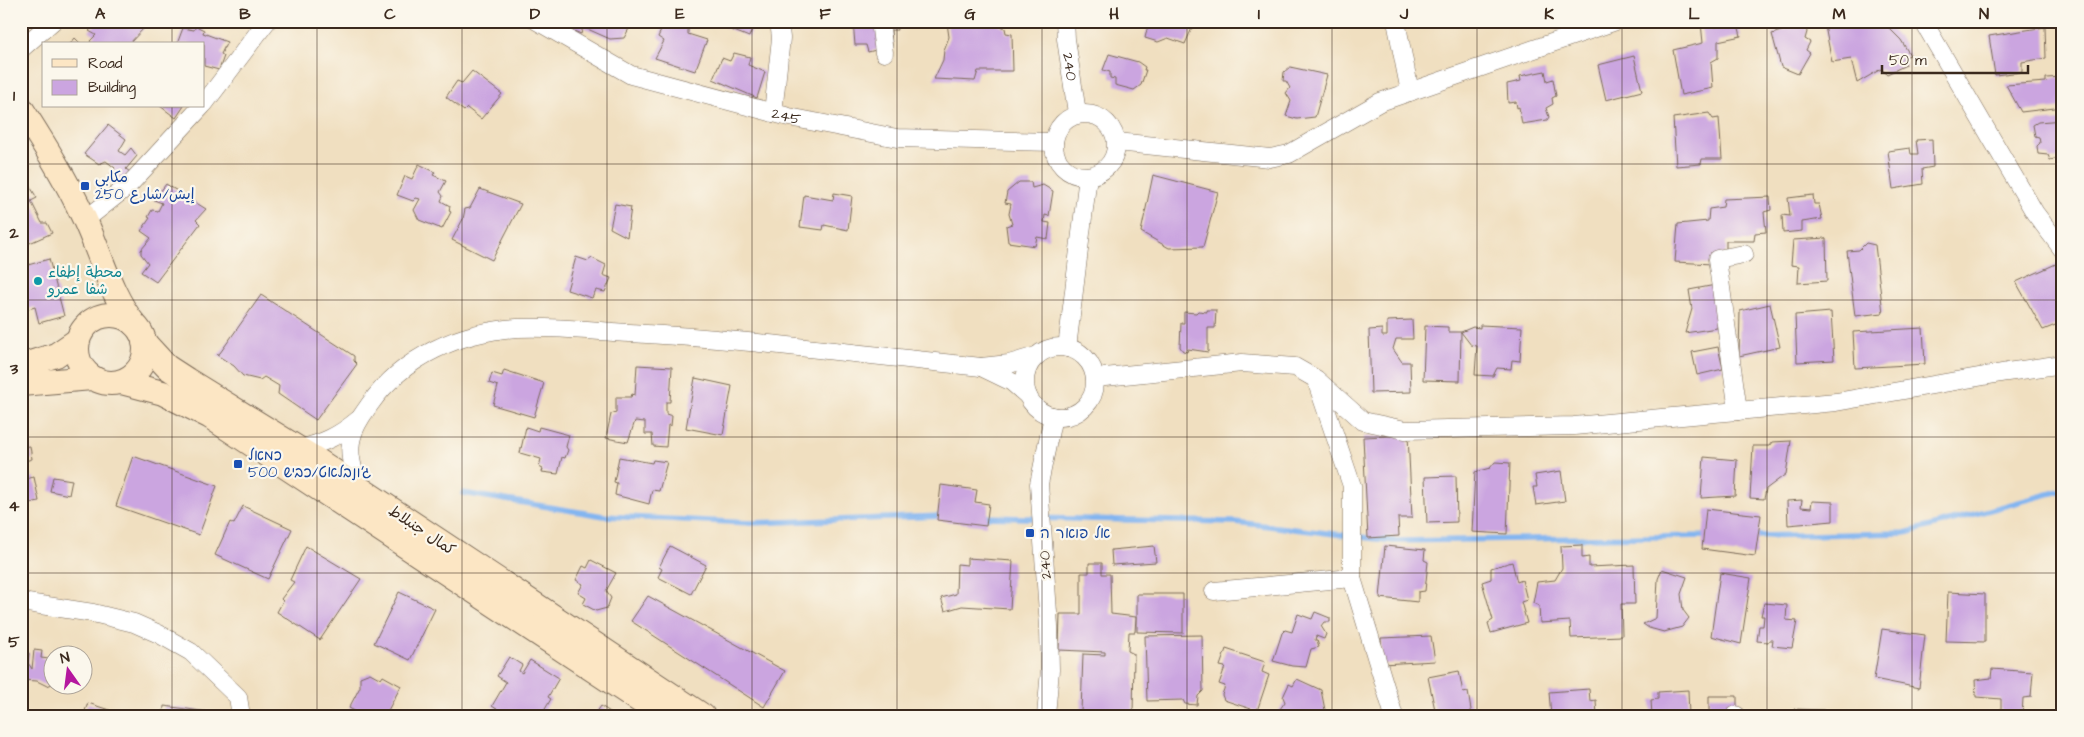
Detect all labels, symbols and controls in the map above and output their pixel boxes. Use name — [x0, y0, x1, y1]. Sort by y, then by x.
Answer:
text: A — [95, 3, 106, 25]
text: B — [239, 3, 251, 25]
text: C — [384, 3, 396, 25]
text: D — [530, 3, 541, 25]
text: E — [675, 3, 685, 25]
text: F — [819, 3, 831, 25]
text: G — [964, 3, 976, 25]
text: H — [1109, 3, 1119, 25]
text: I — [1258, 3, 1260, 25]
text: J — [1399, 3, 1409, 25]
text: K — [1544, 3, 1554, 25]
text: L — [1688, 3, 1700, 25]
text: M — [1832, 3, 1846, 25]
text: N — [1979, 3, 1989, 25]
legend — [42, 42, 205, 108]
scale bar — [1882, 42, 2028, 74]
text: 50 m — [1889, 50, 1927, 71]
street label: 240 — [1057, 51, 1082, 83]
text: Road — [88, 53, 123, 74]
text: Building — [88, 77, 136, 99]
text: 1 — [13, 85, 16, 107]
street label: 245 — [769, 103, 803, 130]
place label: مكابي إيش/شارع 250 — [95, 167, 195, 205]
marker: مكابي إيش/شارع 250 — [79, 180, 91, 192]
text: 2 — [8, 222, 19, 244]
place label: محطة إطفاء شفا عمرو — [47, 262, 122, 300]
marker: محطة إطفاء شفا عمرو — [32, 275, 44, 287]
text: 3 — [9, 358, 19, 380]
place label: כמאל ג׳ונבלאט/כביש 500 — [248, 445, 371, 483]
marker: כמאל ג׳ונבלאט/כביש 500 — [232, 458, 244, 470]
text: 4 — [9, 495, 20, 517]
street label: كمال جنبلاط — [384, 500, 459, 561]
place label: אל פואר ה — [1040, 523, 1110, 544]
marker: אל פואר ה — [1024, 527, 1036, 539]
street label: 240 — [1034, 550, 1057, 580]
text: 5 — [8, 631, 20, 653]
north arrow — [42, 644, 92, 694]
text: N — [58, 648, 72, 669]

